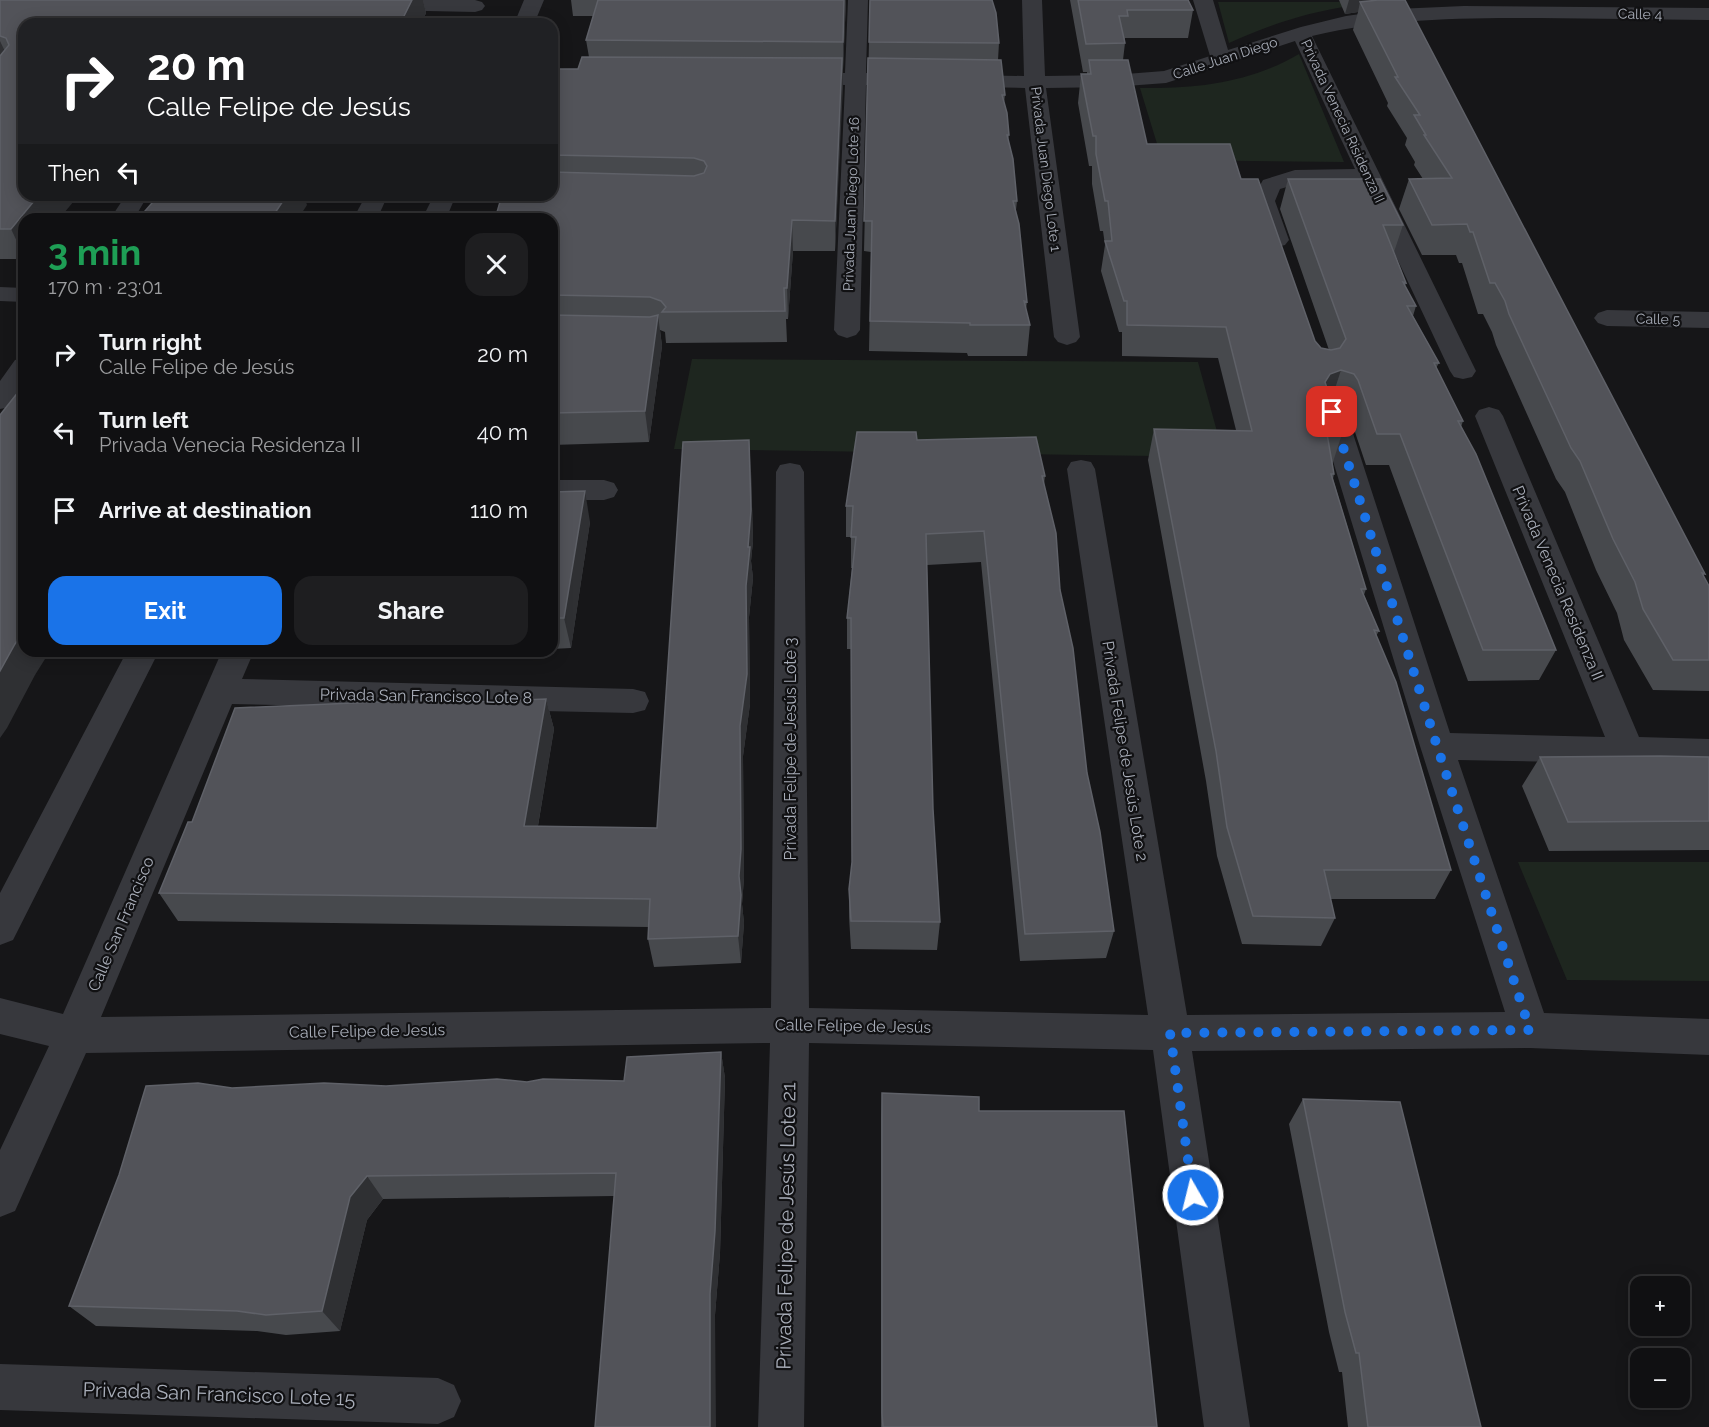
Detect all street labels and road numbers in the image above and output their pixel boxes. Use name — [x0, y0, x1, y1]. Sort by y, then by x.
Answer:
street label: Calle 4 — [1618, 6, 1663, 22]
street label: Calle Juan Diego — [1171, 34, 1279, 82]
street label: Privada Venecia Risidenza II — [1298, 37, 1388, 205]
street label: Privada Juan Diego Lote 1 — [1028, 86, 1064, 252]
street label: Privada Juan Diego Lote 16 — [840, 117, 862, 291]
street label: Calle 5 — [1636, 311, 1681, 327]
street label: Privada Venecia Residenza II — [1508, 483, 1608, 683]
street label: Privada Felipe de Jesús Lote 3 — [781, 637, 800, 861]
street label: Privada Felipe de Jesús Lote 2 — [1098, 639, 1152, 863]
street label: Privada San Francisco Lote 8 — [320, 685, 532, 707]
street label: Calle San Francisco — [84, 854, 158, 994]
street label: Calle Felipe de Jesús — [775, 1015, 932, 1037]
street label: Calle Felipe de Jesús — [289, 1020, 446, 1042]
street label: Privada Felipe de Jesús Lote 21 — [771, 1082, 801, 1370]
street label: Privada San Francisco Lote 15 — [82, 1377, 356, 1411]

